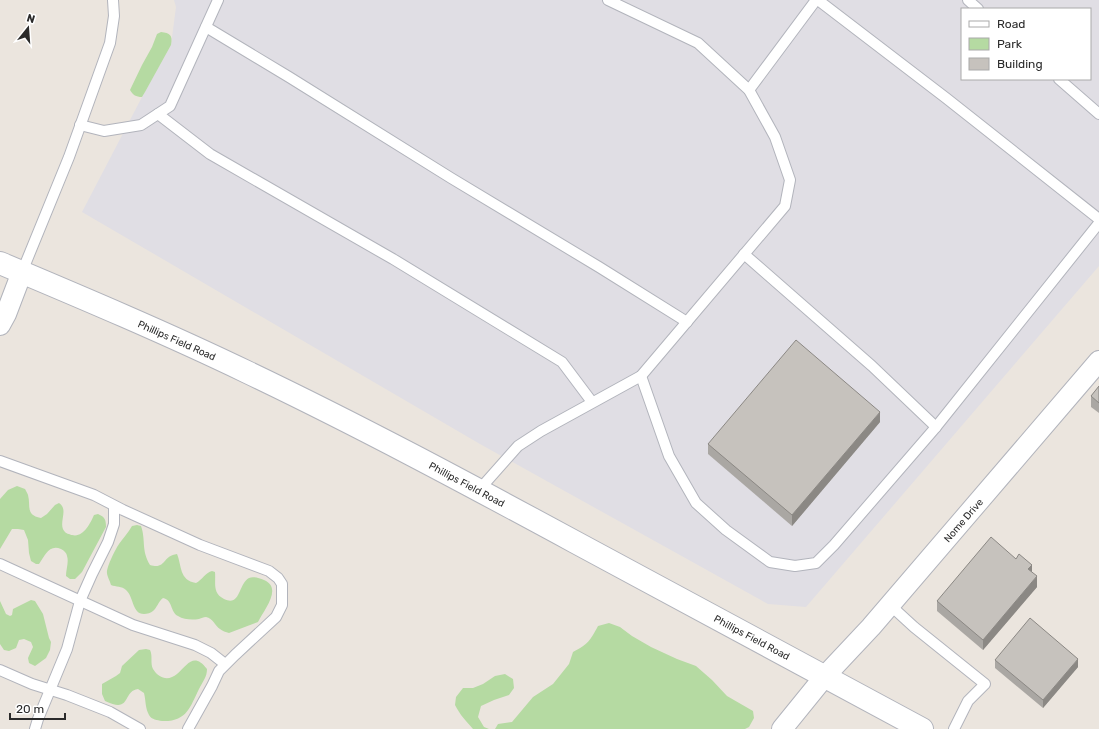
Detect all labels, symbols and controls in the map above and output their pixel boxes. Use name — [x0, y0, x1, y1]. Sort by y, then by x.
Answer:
north arrow — [8, 8, 48, 48]
legend — [961, 8, 1091, 80]
text: N — [25, 12, 37, 26]
text: Road — [997, 17, 1025, 31]
text: Park — [997, 37, 1023, 51]
text: Building — [997, 57, 1043, 71]
street label: Phillips Field Road — [136, 318, 217, 364]
street label: Phillips Field Road — [427, 460, 507, 510]
street label: Nome Drive — [942, 496, 986, 545]
street label: Phillips Field Road — [712, 613, 792, 663]
scale bar — [10, 695, 65, 721]
text: 20 m — [16, 702, 44, 716]

